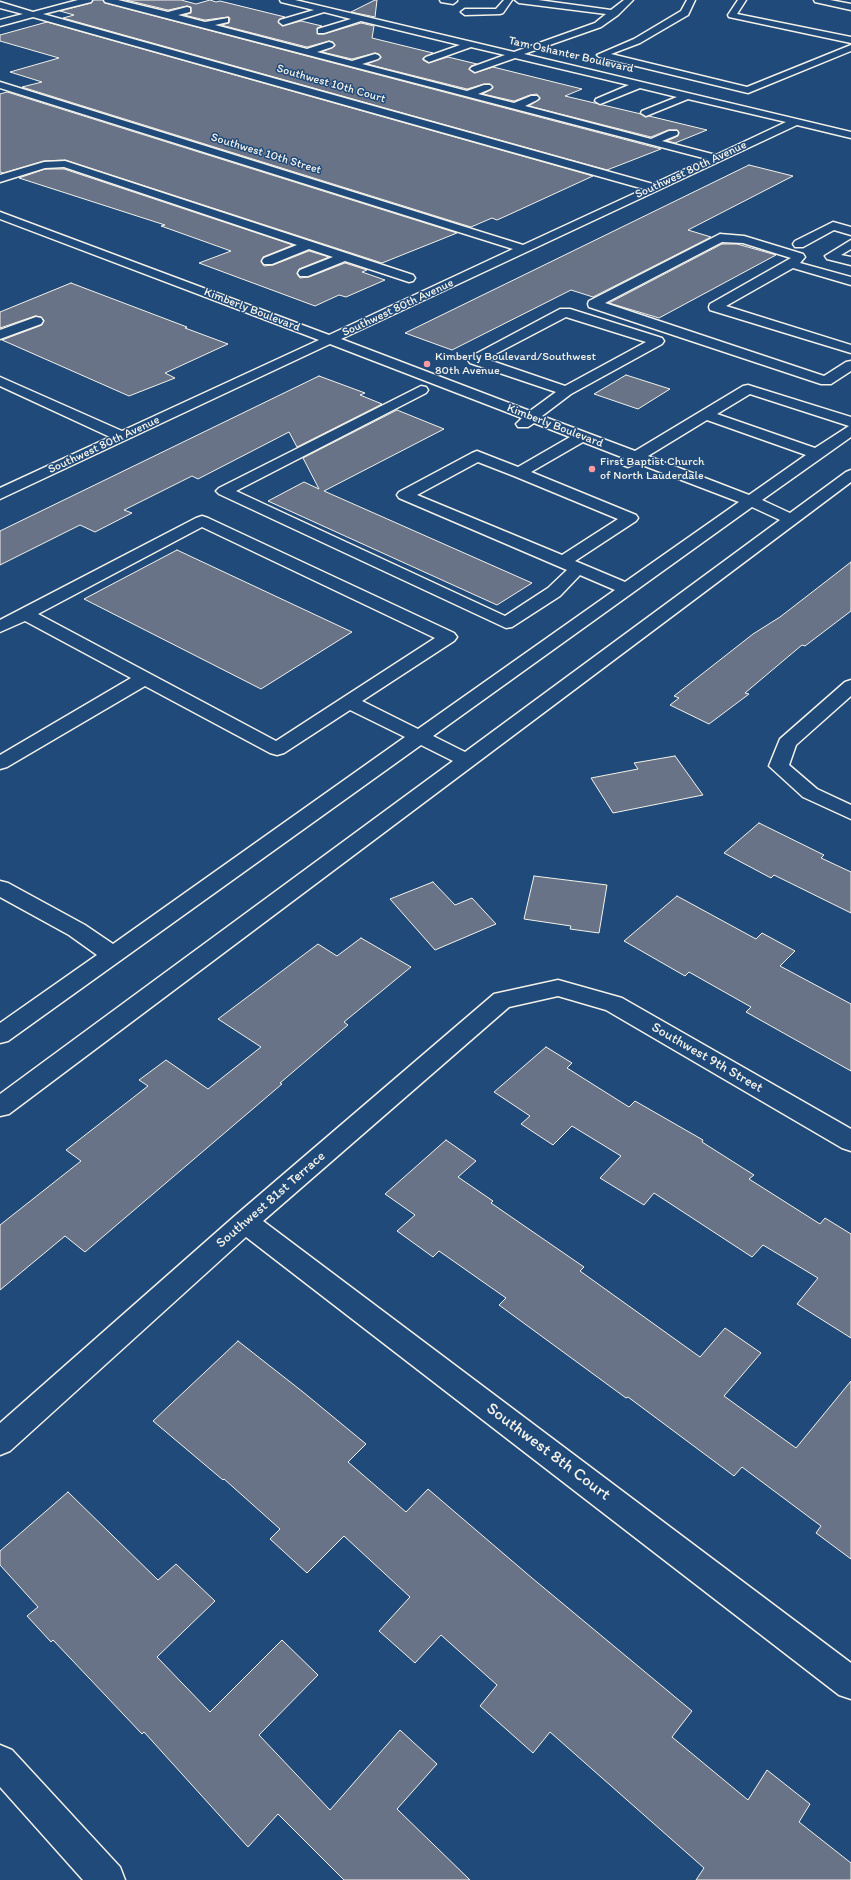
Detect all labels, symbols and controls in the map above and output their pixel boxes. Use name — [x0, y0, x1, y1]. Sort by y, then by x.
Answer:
street label: Tam Oshanter Boulevard — [507, 34, 635, 76]
street label: Southwest 10th Court — [275, 62, 387, 106]
street label: Southwest 10th Street — [209, 130, 323, 178]
street label: Southwest 80th Avenue — [633, 138, 749, 202]
street label: Southwest 80th Avenue — [340, 276, 456, 340]
street label: Kimberly Boulevard — [202, 285, 302, 335]
place label: Kimberly Boulevard/Southwest 80th Avenue — [435, 350, 596, 378]
marker: Kimberly Boulevard/Southwest 80th Avenue — [422, 359, 432, 369]
street label: Kimberly Boulevard — [505, 401, 605, 451]
street label: Southwest 80th Avenue — [46, 413, 162, 477]
place label: First Baptist Church of North Lauderdale — [600, 455, 704, 483]
marker: First Baptist Church of North Lauderdale — [587, 464, 597, 474]
street label: Southwest 9th Street — [648, 1019, 766, 1097]
street label: Southwest 81st Terrace — [213, 1148, 329, 1252]
street label: Southwest 8th Court — [482, 1399, 614, 1505]

